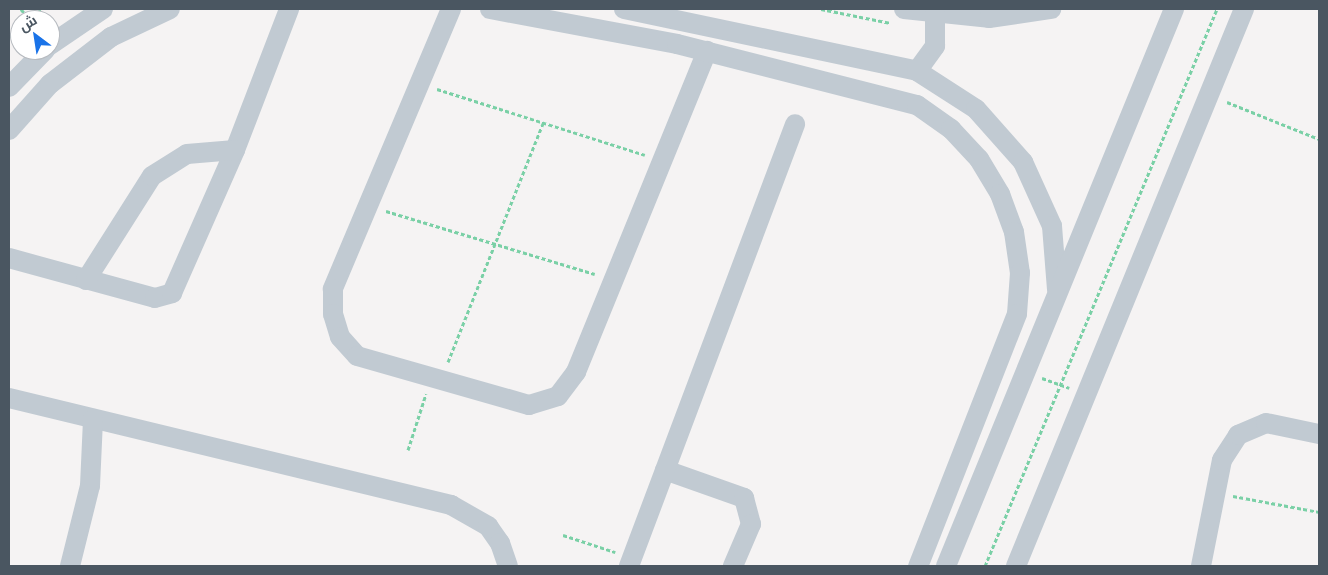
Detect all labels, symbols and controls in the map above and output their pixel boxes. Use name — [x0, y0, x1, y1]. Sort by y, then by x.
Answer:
north arrow — [10, 10, 60, 60]
text: ش — [15, 11, 40, 35]

